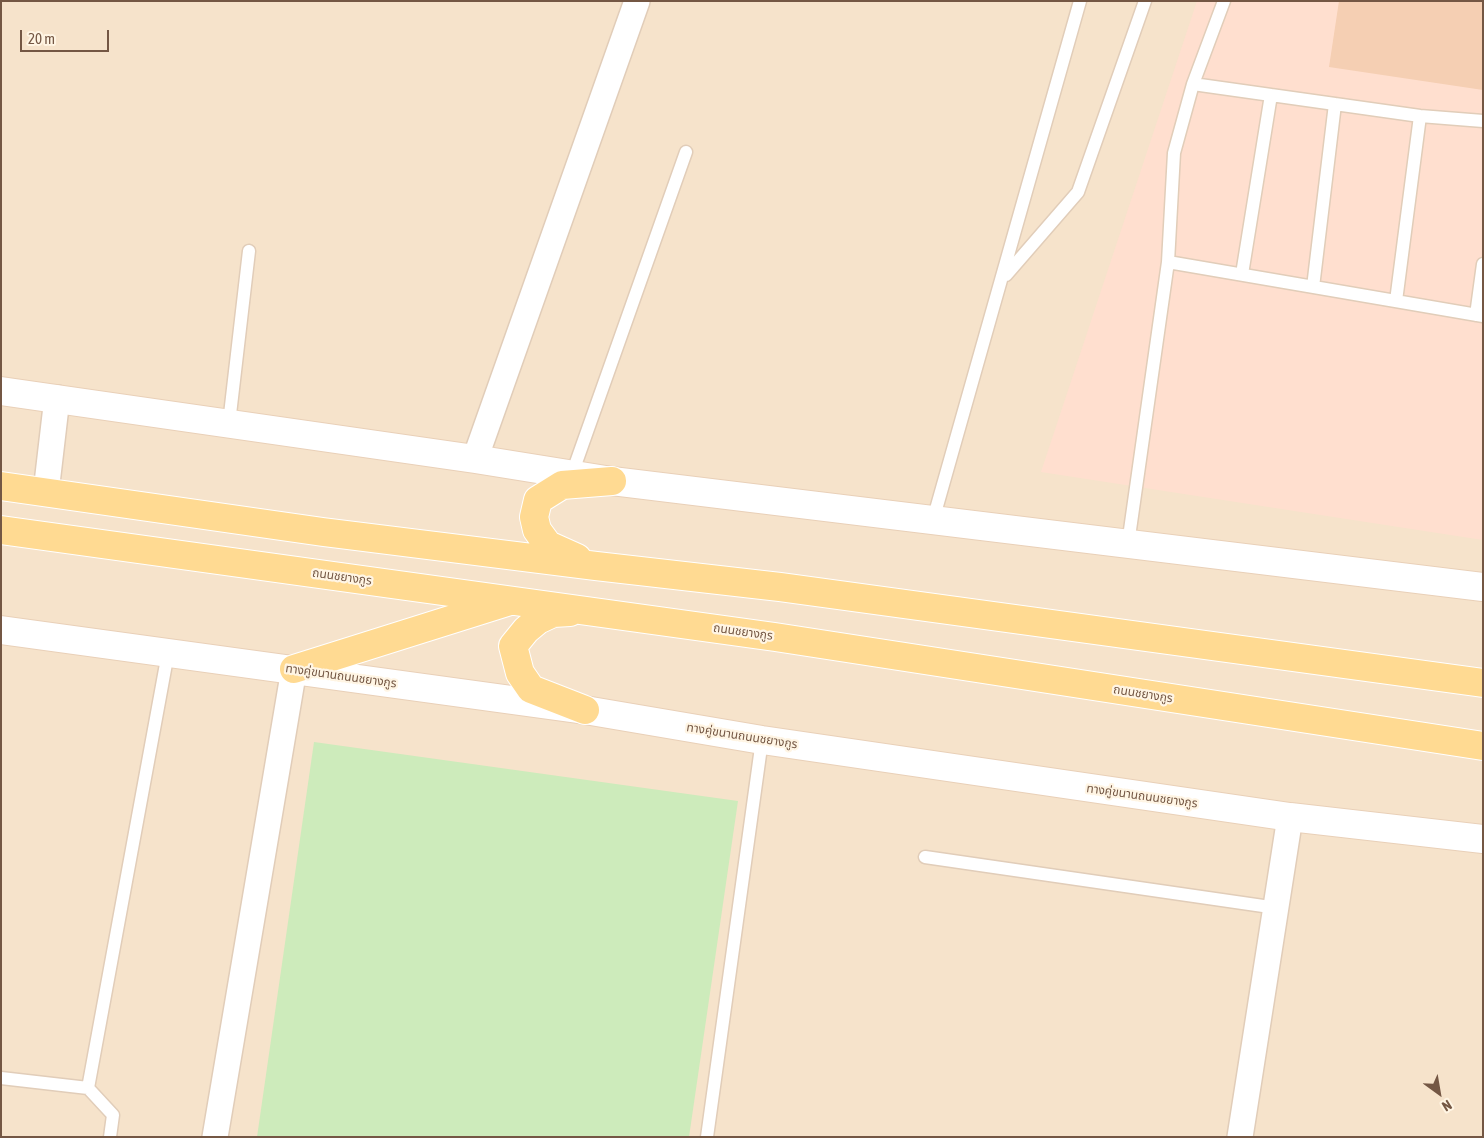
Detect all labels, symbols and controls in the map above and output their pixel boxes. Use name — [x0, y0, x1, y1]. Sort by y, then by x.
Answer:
scale bar — [22, 20, 111, 52]
text: 20 m — [28, 30, 55, 47]
street label: ถนนชยางกูร — [311, 566, 373, 588]
street label: ถนนชยางกูร — [712, 621, 774, 643]
street label: ทางคู่ขนานถนนชยางกูร — [284, 661, 398, 691]
street label: ถนนชยางกูร — [1112, 682, 1174, 706]
street label: ทางคู่ขนานถนนชยางกูร — [685, 720, 799, 752]
street label: ทางคู่ขนานถนนชยางกูร — [1085, 781, 1199, 811]
north arrow — [1414, 1068, 1464, 1118]
text: N — [1439, 1097, 1455, 1115]

